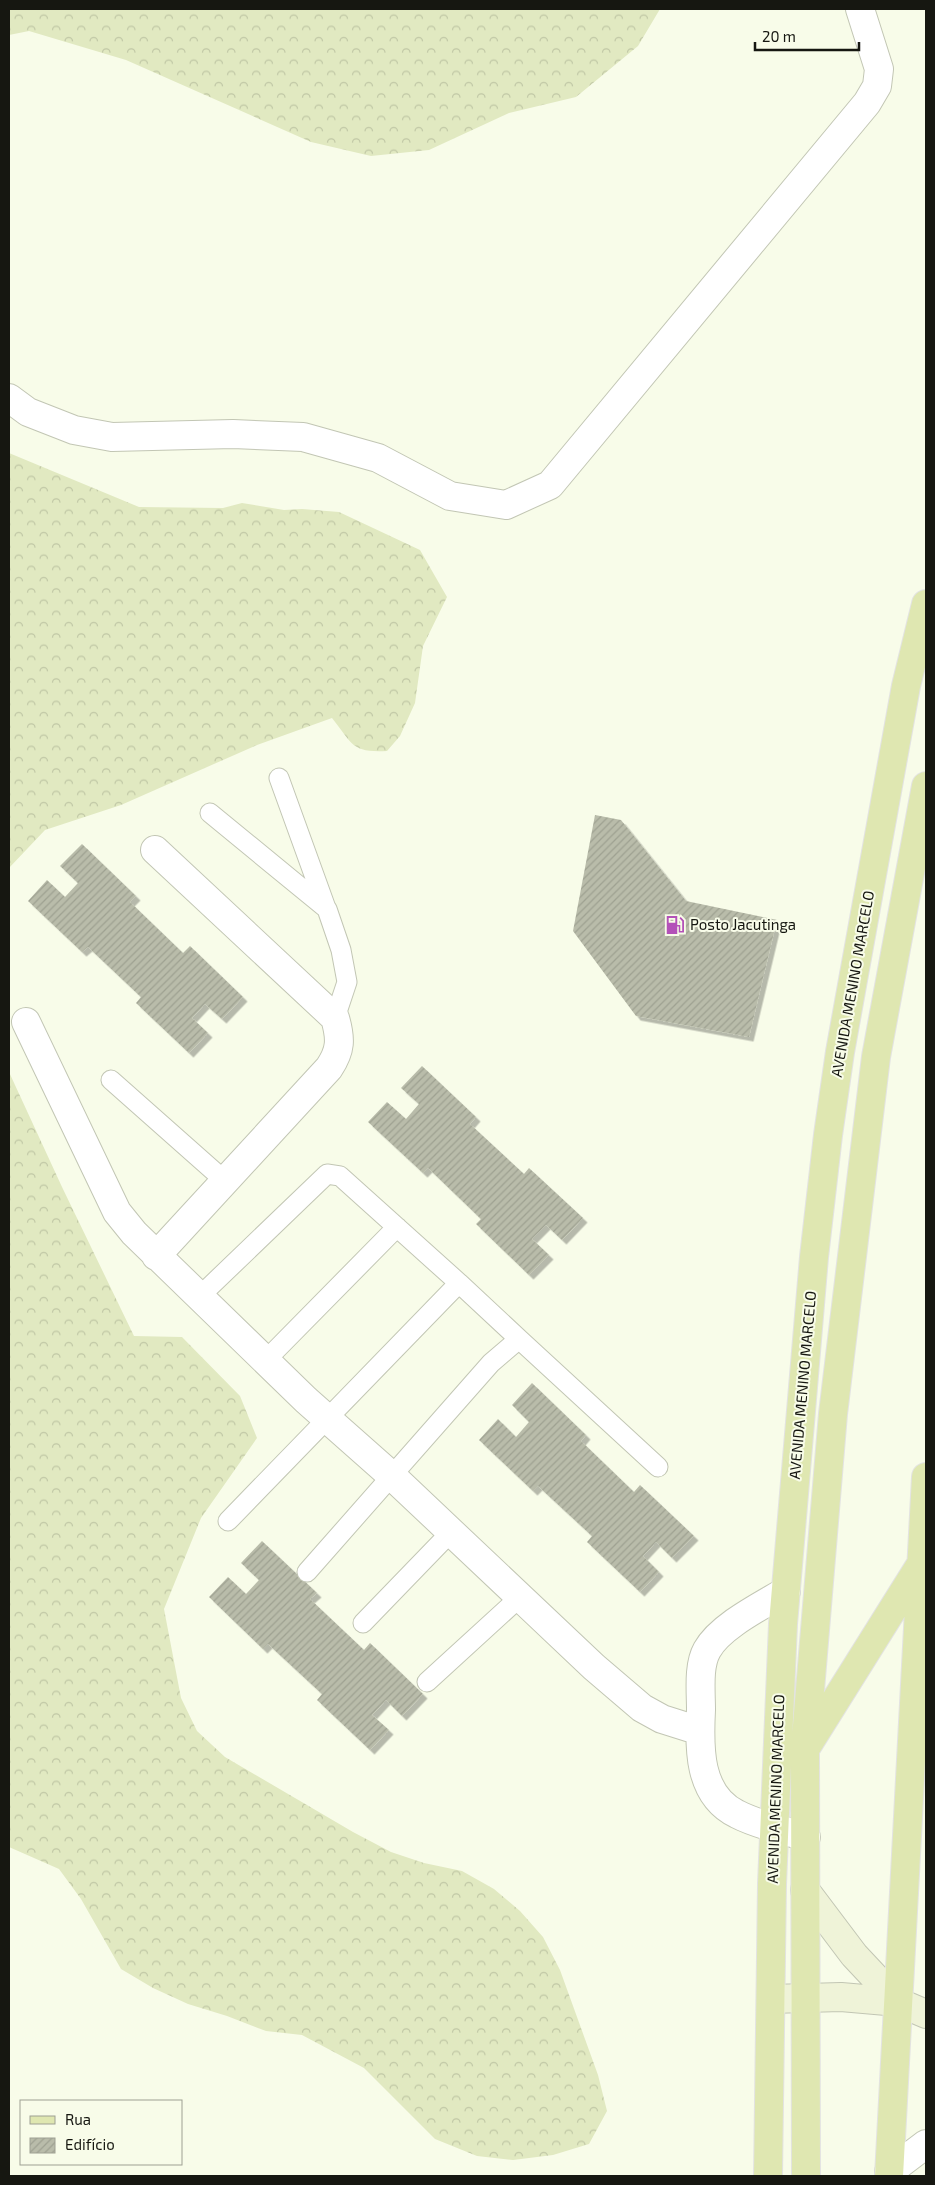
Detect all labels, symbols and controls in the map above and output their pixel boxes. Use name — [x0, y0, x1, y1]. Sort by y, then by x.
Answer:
scale bar — [755, 20, 859, 52]
text: 20 m — [762, 27, 796, 45]
street label: AVENIDA MENINO MARCELO — [827, 889, 877, 1079]
fuel station icon: Posto Jacutinga — [664, 914, 686, 936]
place label: Posto Jacutinga — [690, 915, 796, 933]
street label: AVENIDA MENINO MARCELO — [785, 1290, 819, 1480]
street label: AVENIDA MENINO MARCELO — [763, 1694, 787, 1884]
legend — [20, 2100, 182, 2165]
text: Rua — [65, 2110, 91, 2128]
text: Edifício — [65, 2135, 115, 2153]

